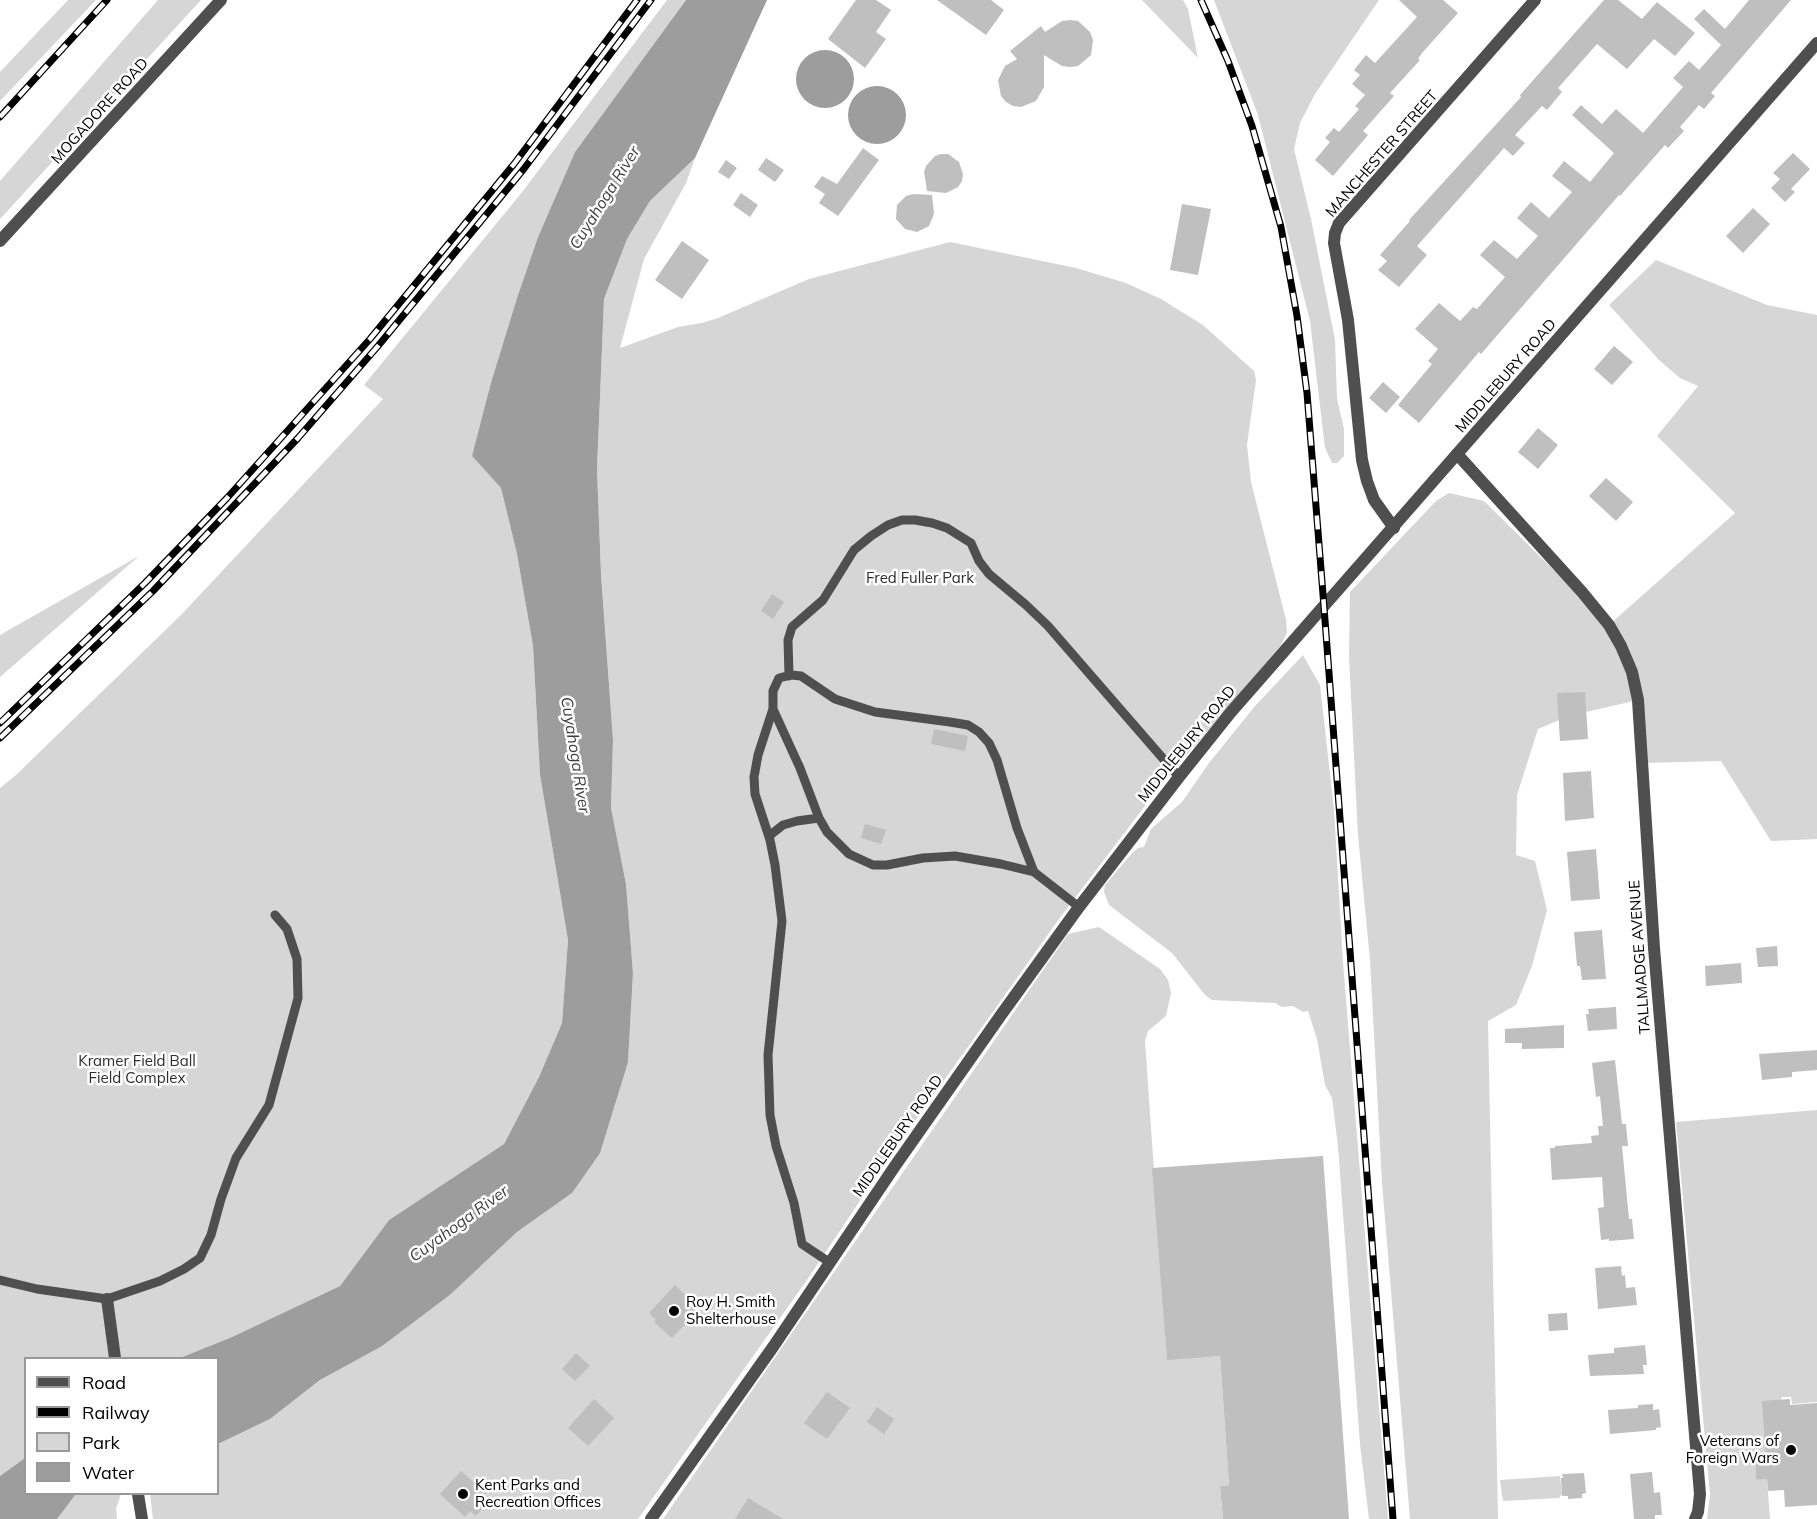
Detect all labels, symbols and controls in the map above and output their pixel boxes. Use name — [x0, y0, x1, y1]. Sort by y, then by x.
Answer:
street label: MOGADORE ROAD — [48, 54, 152, 168]
street label: MANCHESTER STREET — [1322, 87, 1442, 221]
water label: Cuyahoga River — [566, 143, 644, 253]
street label: MIDDLEBURY ROAD — [1452, 316, 1560, 436]
park label: Fred Fuller Park — [866, 569, 974, 587]
street label: MIDDLEBURY ROAD — [1135, 682, 1239, 806]
water label: Cuyahoga River — [556, 695, 594, 815]
street label: TALLMADGE AVENUE — [1626, 879, 1654, 1035]
park label: Kramer Field Ball Field Complex — [78, 1052, 196, 1087]
street label: MIDDLEBURY ROAD — [849, 1072, 947, 1200]
water label: Cuyahoga River — [406, 1182, 512, 1266]
place label: Roy H. Smith Shelterhouse — [686, 1293, 776, 1328]
marker: Roy H. Smith Shelterhouse — [667, 1304, 681, 1318]
legend — [24, 1357, 219, 1495]
text: Road — [82, 1371, 126, 1394]
text: Railway — [82, 1401, 150, 1424]
text: Park — [82, 1431, 120, 1454]
place label: Veterans of Foreign Wars — [1686, 1432, 1779, 1467]
marker: Veterans of Foreign Wars — [1784, 1443, 1798, 1457]
text: Water — [82, 1461, 134, 1484]
place label: Kent Parks and Recreation Offices — [475, 1476, 601, 1511]
marker: Kent Parks and Recreation Offices — [456, 1487, 470, 1501]

